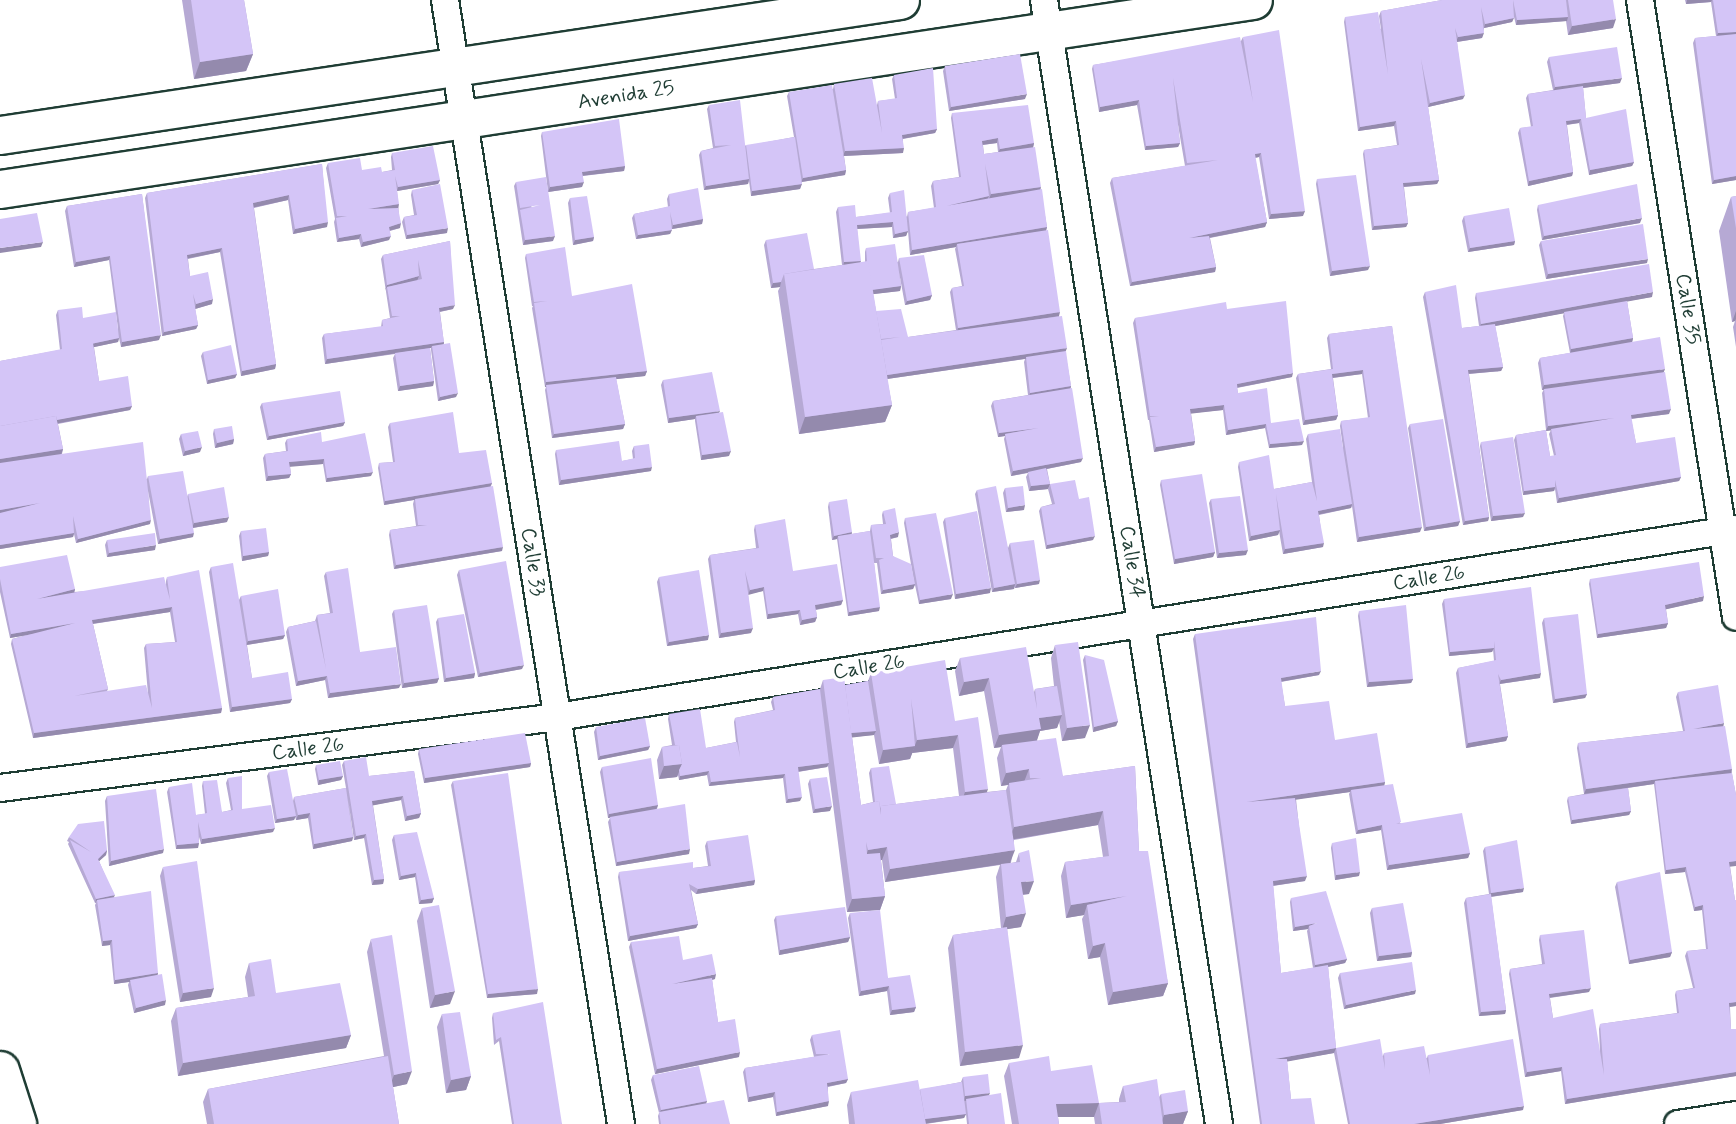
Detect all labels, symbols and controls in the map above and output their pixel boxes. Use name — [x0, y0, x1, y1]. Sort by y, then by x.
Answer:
street label: Avenida 25 — [576, 75, 676, 115]
street label: Calle 35 — [1670, 272, 1706, 346]
street label: Calle 34 — [1114, 524, 1150, 600]
street label: Calle 33 — [515, 526, 551, 598]
street label: Calle 26 — [1391, 560, 1467, 596]
street label: Calle 26 — [831, 649, 907, 685]
street label: Calle 26 — [270, 732, 346, 766]

